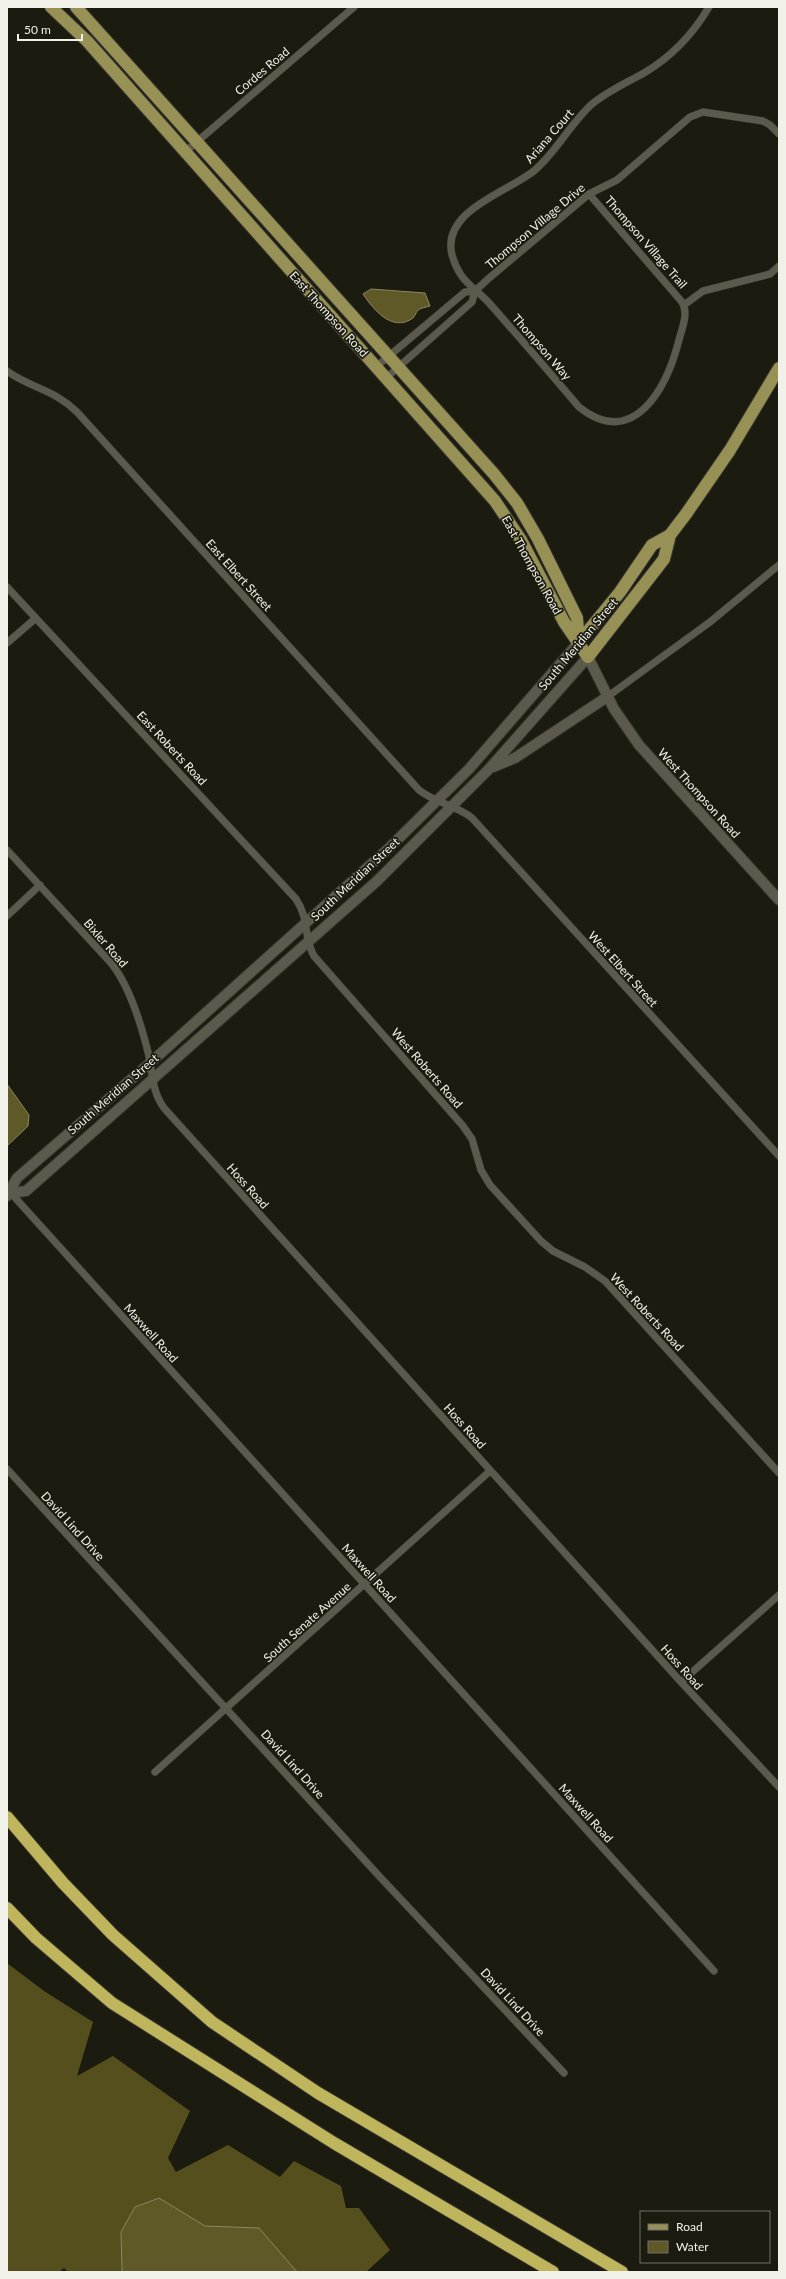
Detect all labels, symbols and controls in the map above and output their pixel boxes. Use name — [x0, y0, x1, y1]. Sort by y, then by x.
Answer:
scale bar — [18, 16, 82, 42]
text: 50 m — [24, 22, 51, 37]
street label: Cordes Road — [232, 44, 292, 98]
street label: Ariana Court — [521, 105, 577, 166]
street label: Thompson Village Drive — [482, 180, 588, 272]
street label: Thompson Village Trail — [602, 193, 690, 291]
street label: East Thompson Road — [286, 268, 372, 360]
street label: Thompson Way — [509, 311, 575, 384]
street label: East Thompson Road — [499, 513, 565, 617]
street label: East Elbert Street — [203, 536, 276, 615]
street label: South Meridian Street — [535, 594, 621, 693]
street label: East Roberts Road — [134, 708, 210, 788]
street label: West Thompson Road — [655, 745, 743, 841]
street label: South Meridian Street — [308, 834, 403, 924]
street label: Bixler Road — [81, 916, 131, 970]
street label: West Elbert Street — [585, 928, 661, 1010]
street label: West Roberts Road — [388, 1025, 466, 1111]
street label: South Meridian Street — [64, 1050, 162, 1138]
street label: Hoss Road — [224, 1160, 272, 1212]
street label: West Roberts Road — [607, 1270, 687, 1354]
street label: Maxwell Road — [121, 1301, 181, 1365]
street label: Hoss Road — [441, 1400, 489, 1452]
street label: David Lind Drive — [38, 1488, 108, 1564]
street label: Maxwell Road — [339, 1541, 399, 1605]
street label: South Senate Avenue — [260, 1579, 354, 1665]
street label: Hoss Road — [658, 1641, 706, 1693]
street label: David Lind Drive — [258, 1726, 328, 1802]
street label: Maxwell Road — [556, 1781, 616, 1845]
street label: David Lind Drive — [478, 1965, 548, 2039]
legend — [640, 2211, 770, 2263]
text: Road — [676, 2219, 703, 2234]
text: Water — [676, 2239, 709, 2254]

